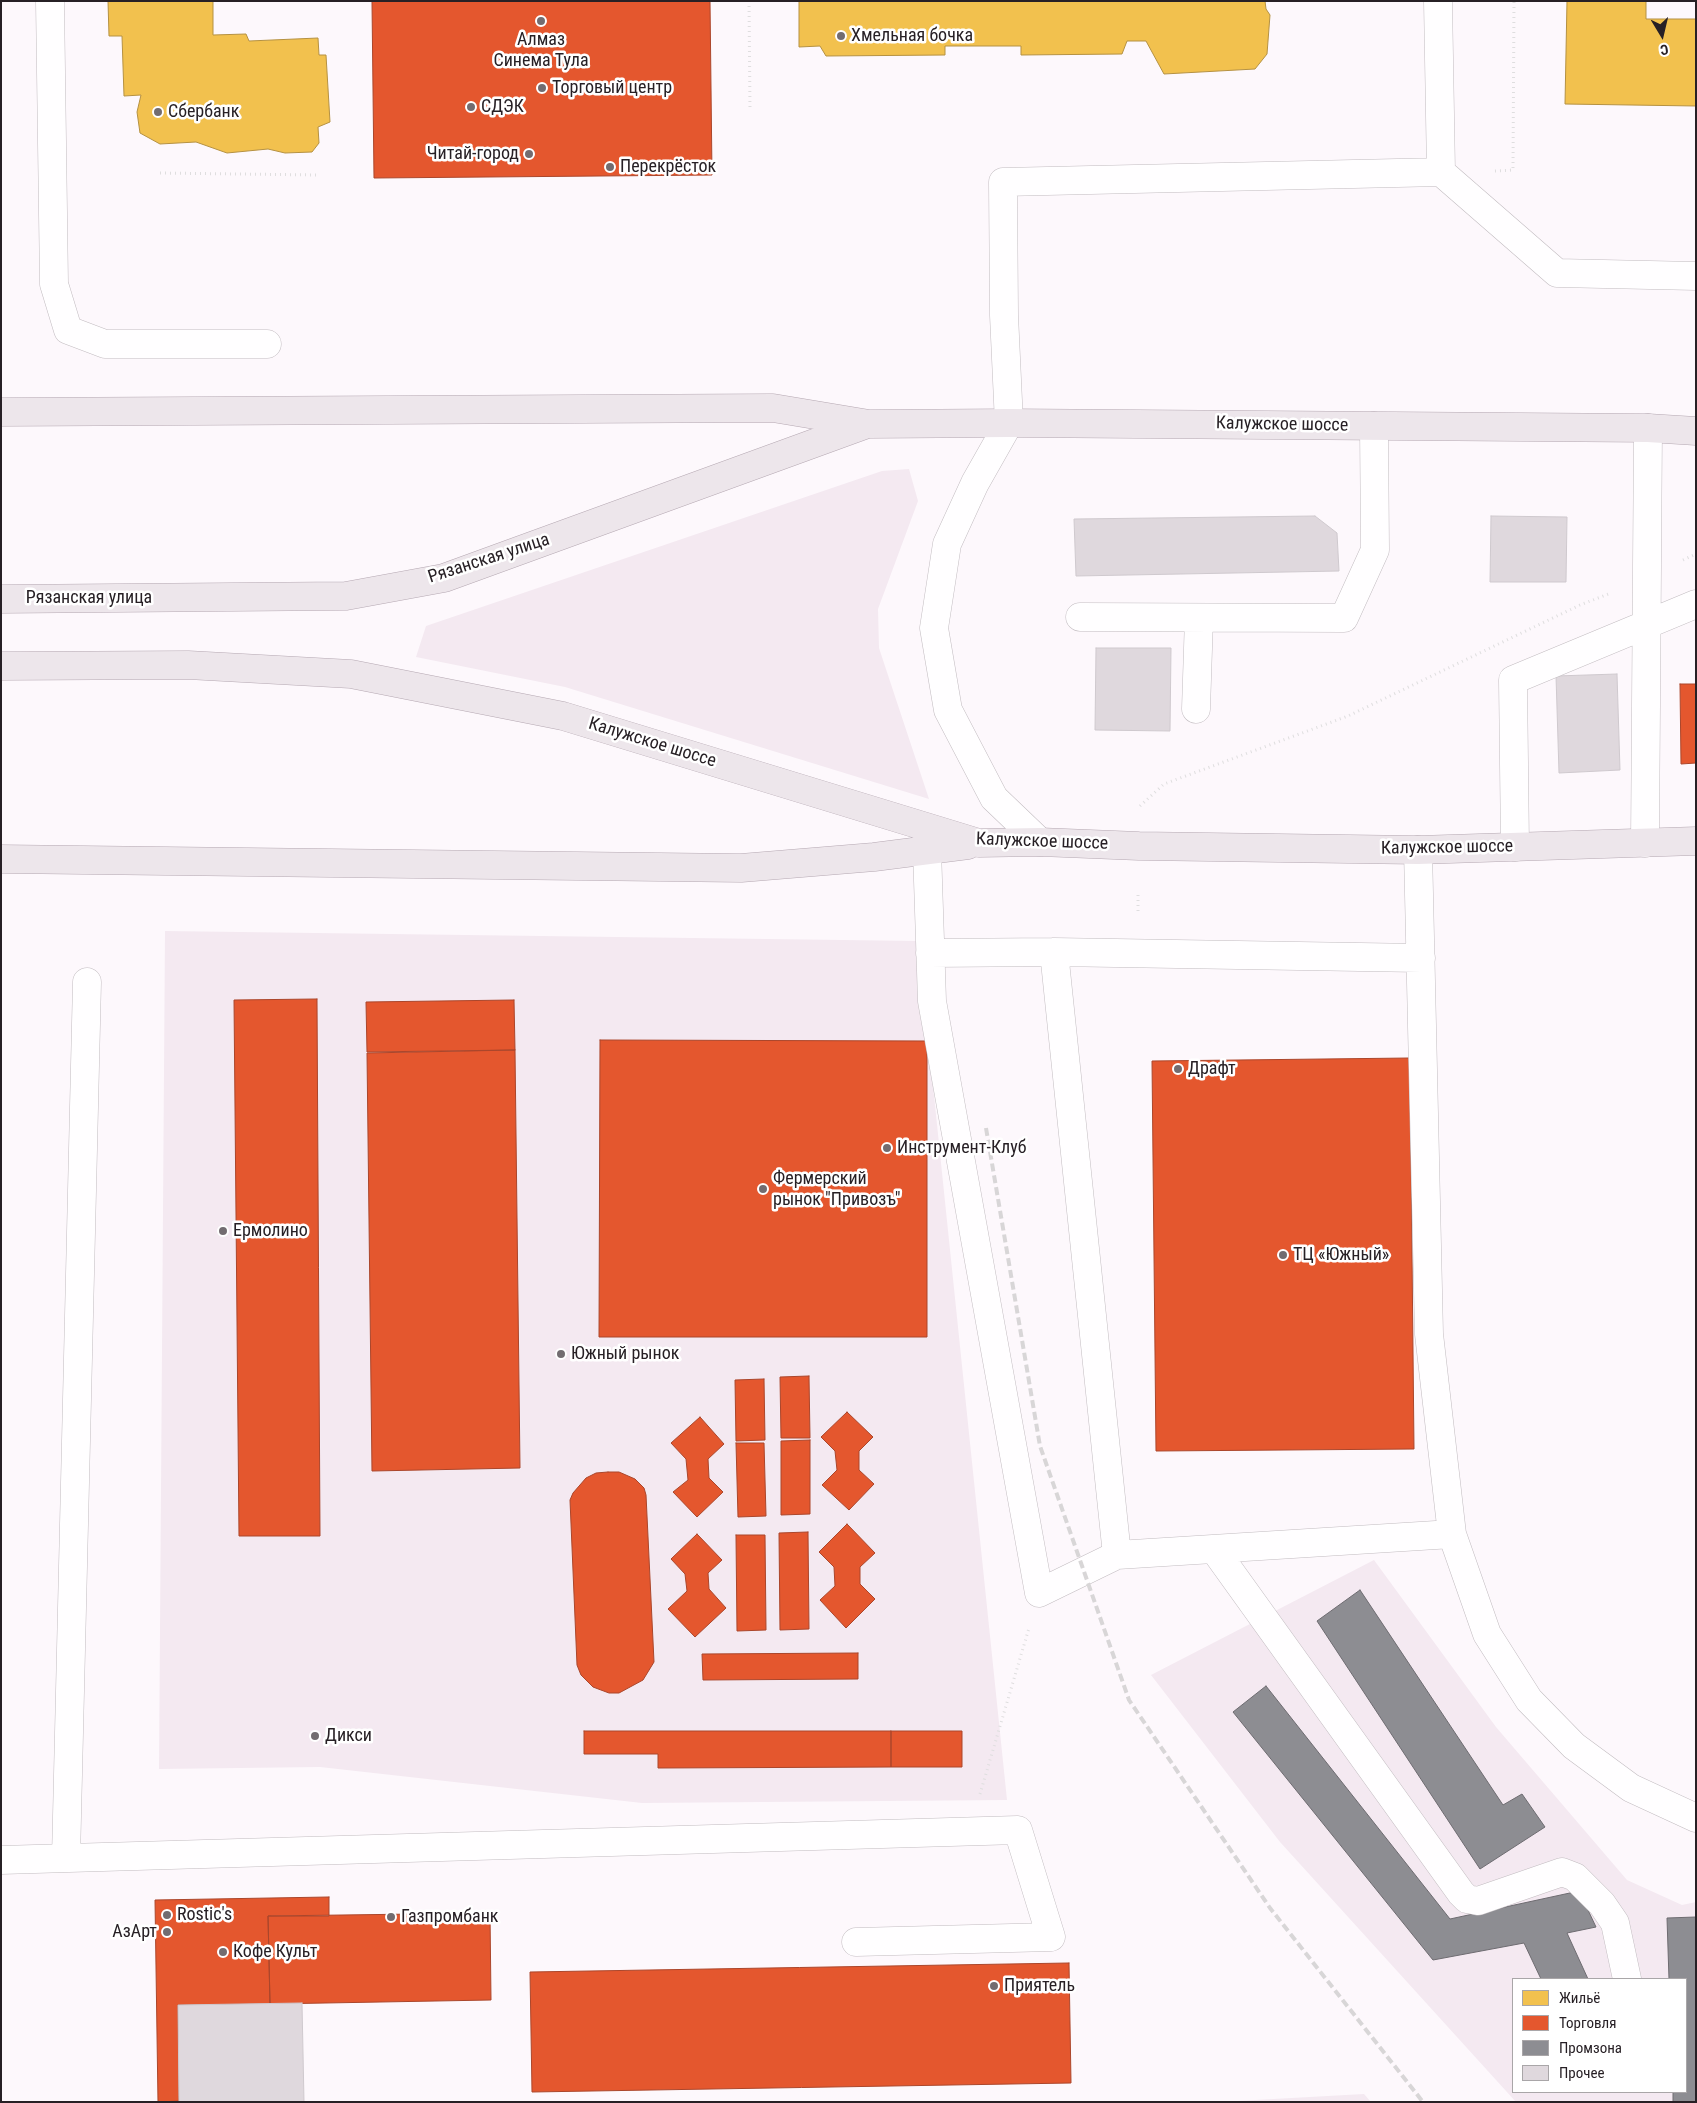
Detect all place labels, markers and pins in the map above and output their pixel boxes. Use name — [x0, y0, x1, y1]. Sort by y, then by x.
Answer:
marker: Алмаз Синема Тула — [535, 15, 547, 27]
place label: Хмельная бочка — [851, 25, 973, 47]
place label: Алмаз Синема Тула — [493, 29, 589, 72]
marker: Хмельная бочка — [835, 30, 847, 42]
place label: Торговый центр — [552, 77, 672, 99]
marker: Торговый центр — [536, 82, 548, 94]
place label: СДЭК — [481, 96, 524, 118]
place label: Сбербанк — [168, 101, 239, 123]
marker: СДЭК — [465, 101, 477, 113]
marker: Сбербанк — [152, 106, 164, 118]
place label: Читай-город — [427, 143, 519, 165]
marker: Читай-город — [523, 148, 535, 160]
place label: Перекрёсток — [620, 156, 716, 178]
marker: Перекрёсток — [604, 161, 616, 173]
place label: Драфт — [1188, 1058, 1236, 1080]
marker: Драфт — [1172, 1063, 1184, 1075]
place label: Инструмент-Клуб — [897, 1137, 1026, 1159]
marker: Инструмент-Клуб — [881, 1142, 893, 1154]
place label: Фермерский рынок "Привозъ" — [773, 1168, 900, 1210]
marker: Фермерский рынок "Привозъ" — [757, 1183, 769, 1195]
place label: Ермолино — [233, 1220, 308, 1242]
marker: Ермолино — [217, 1225, 229, 1237]
place label: ТЦ «Южный» — [1293, 1244, 1389, 1266]
marker: ТЦ «Южный» — [1277, 1249, 1289, 1261]
place label: Южный рынок — [571, 1343, 679, 1365]
marker: Южный рынок — [555, 1348, 567, 1360]
place label: Дикси — [325, 1725, 372, 1747]
marker: Дикси — [309, 1730, 321, 1742]
place label: Rostic's — [177, 1904, 232, 1926]
place label: Газпромбанк — [401, 1906, 498, 1928]
marker: Rostic's — [161, 1909, 173, 1921]
marker: Газпромбанк — [385, 1911, 397, 1923]
place label: АзАрт — [112, 1921, 157, 1943]
marker: АзАрт — [161, 1926, 173, 1938]
place label: Кофе Культ — [233, 1941, 317, 1963]
marker: Кофе Культ — [217, 1946, 229, 1958]
place label: Приятель — [1004, 1975, 1075, 1997]
marker: Приятель — [988, 1980, 1000, 1992]

